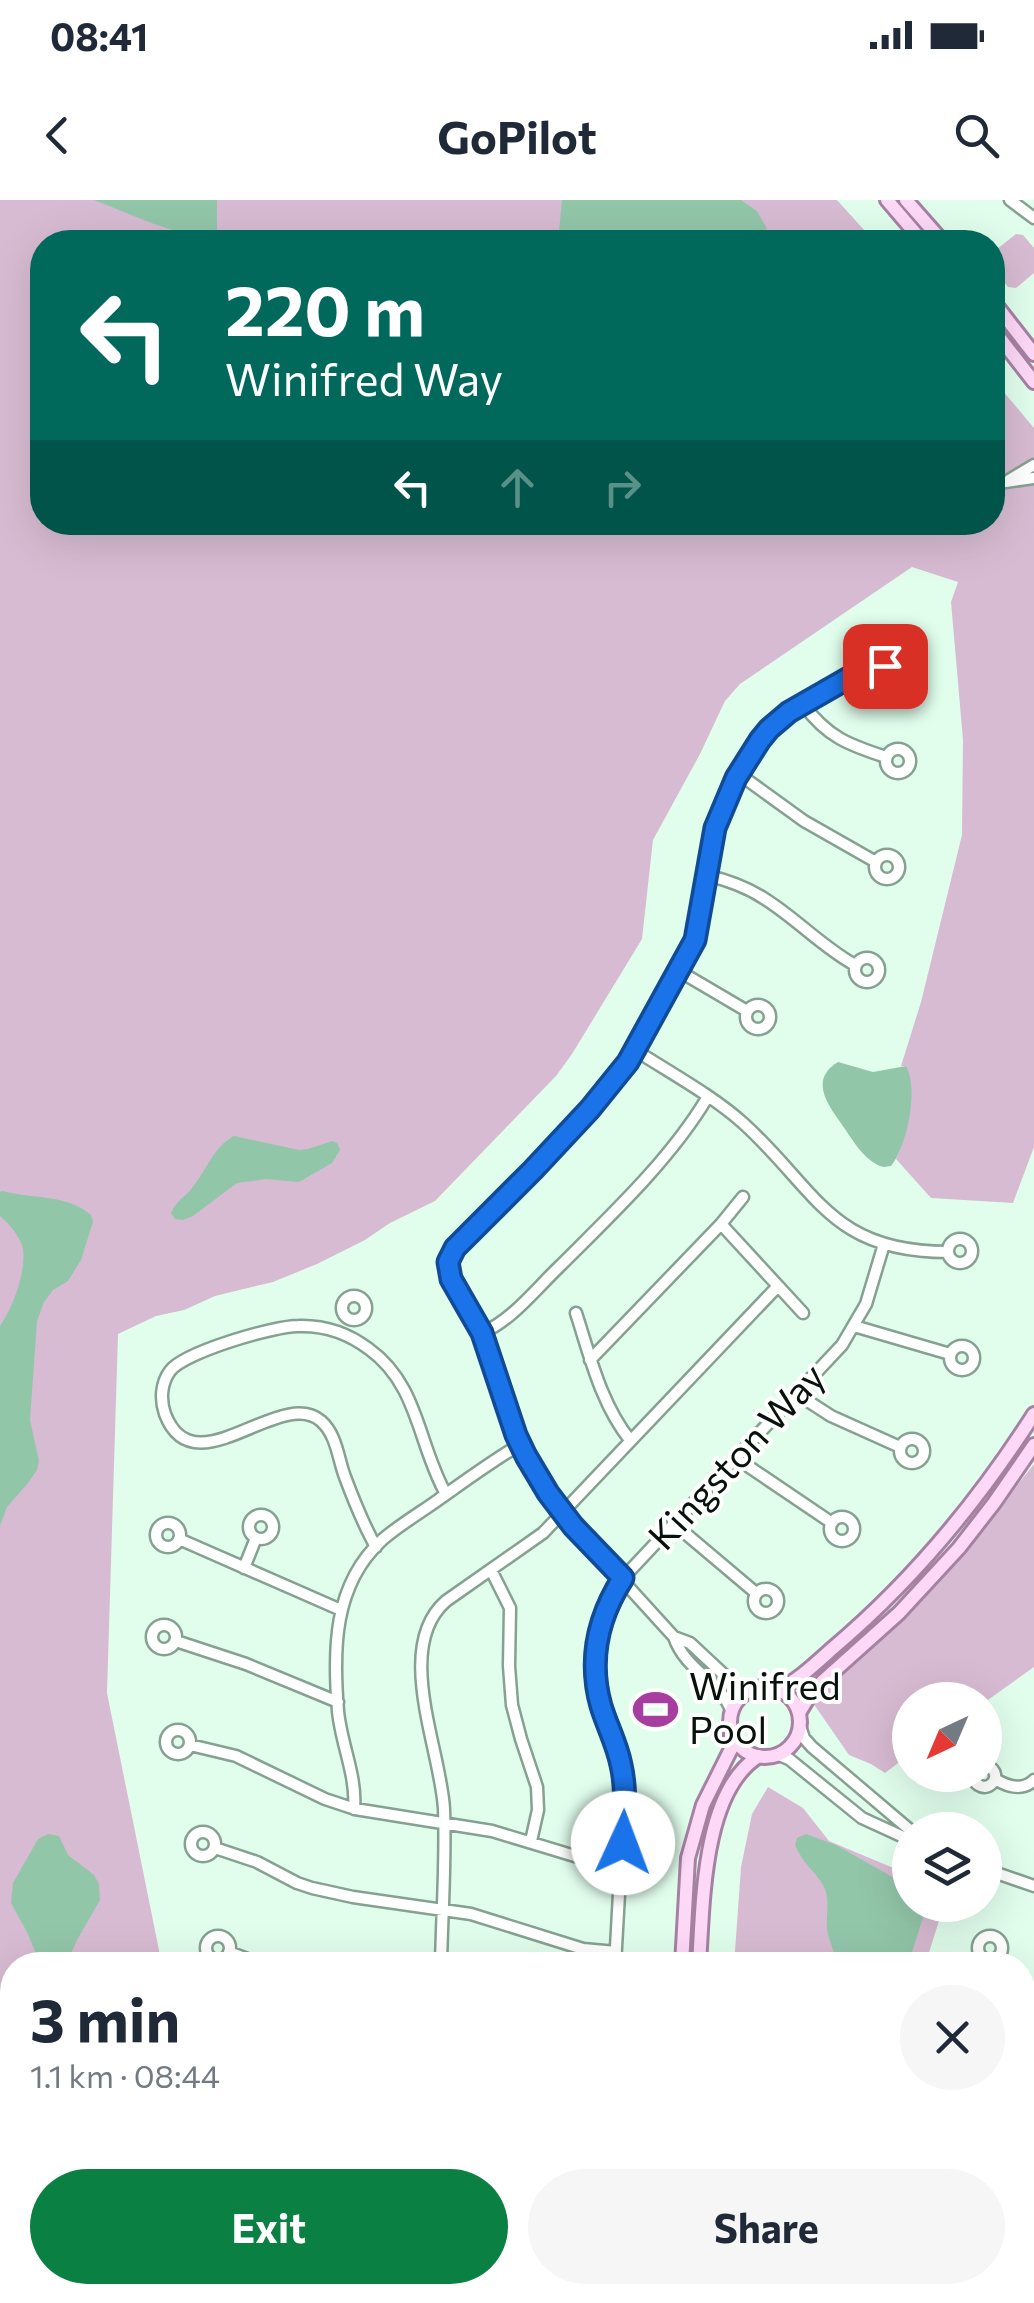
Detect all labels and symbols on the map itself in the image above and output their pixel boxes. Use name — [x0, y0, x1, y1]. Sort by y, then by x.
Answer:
pin — [843, 624, 928, 709]
street label: Kingston Way — [637, 1352, 833, 1558]
place label: Winifred Pool — [689, 1661, 841, 1752]
north arrow — [892, 1682, 1002, 1792]
sports icon: Winifred Pool — [632, 1685, 680, 1733]
position arrow — [571, 1791, 675, 1895]

